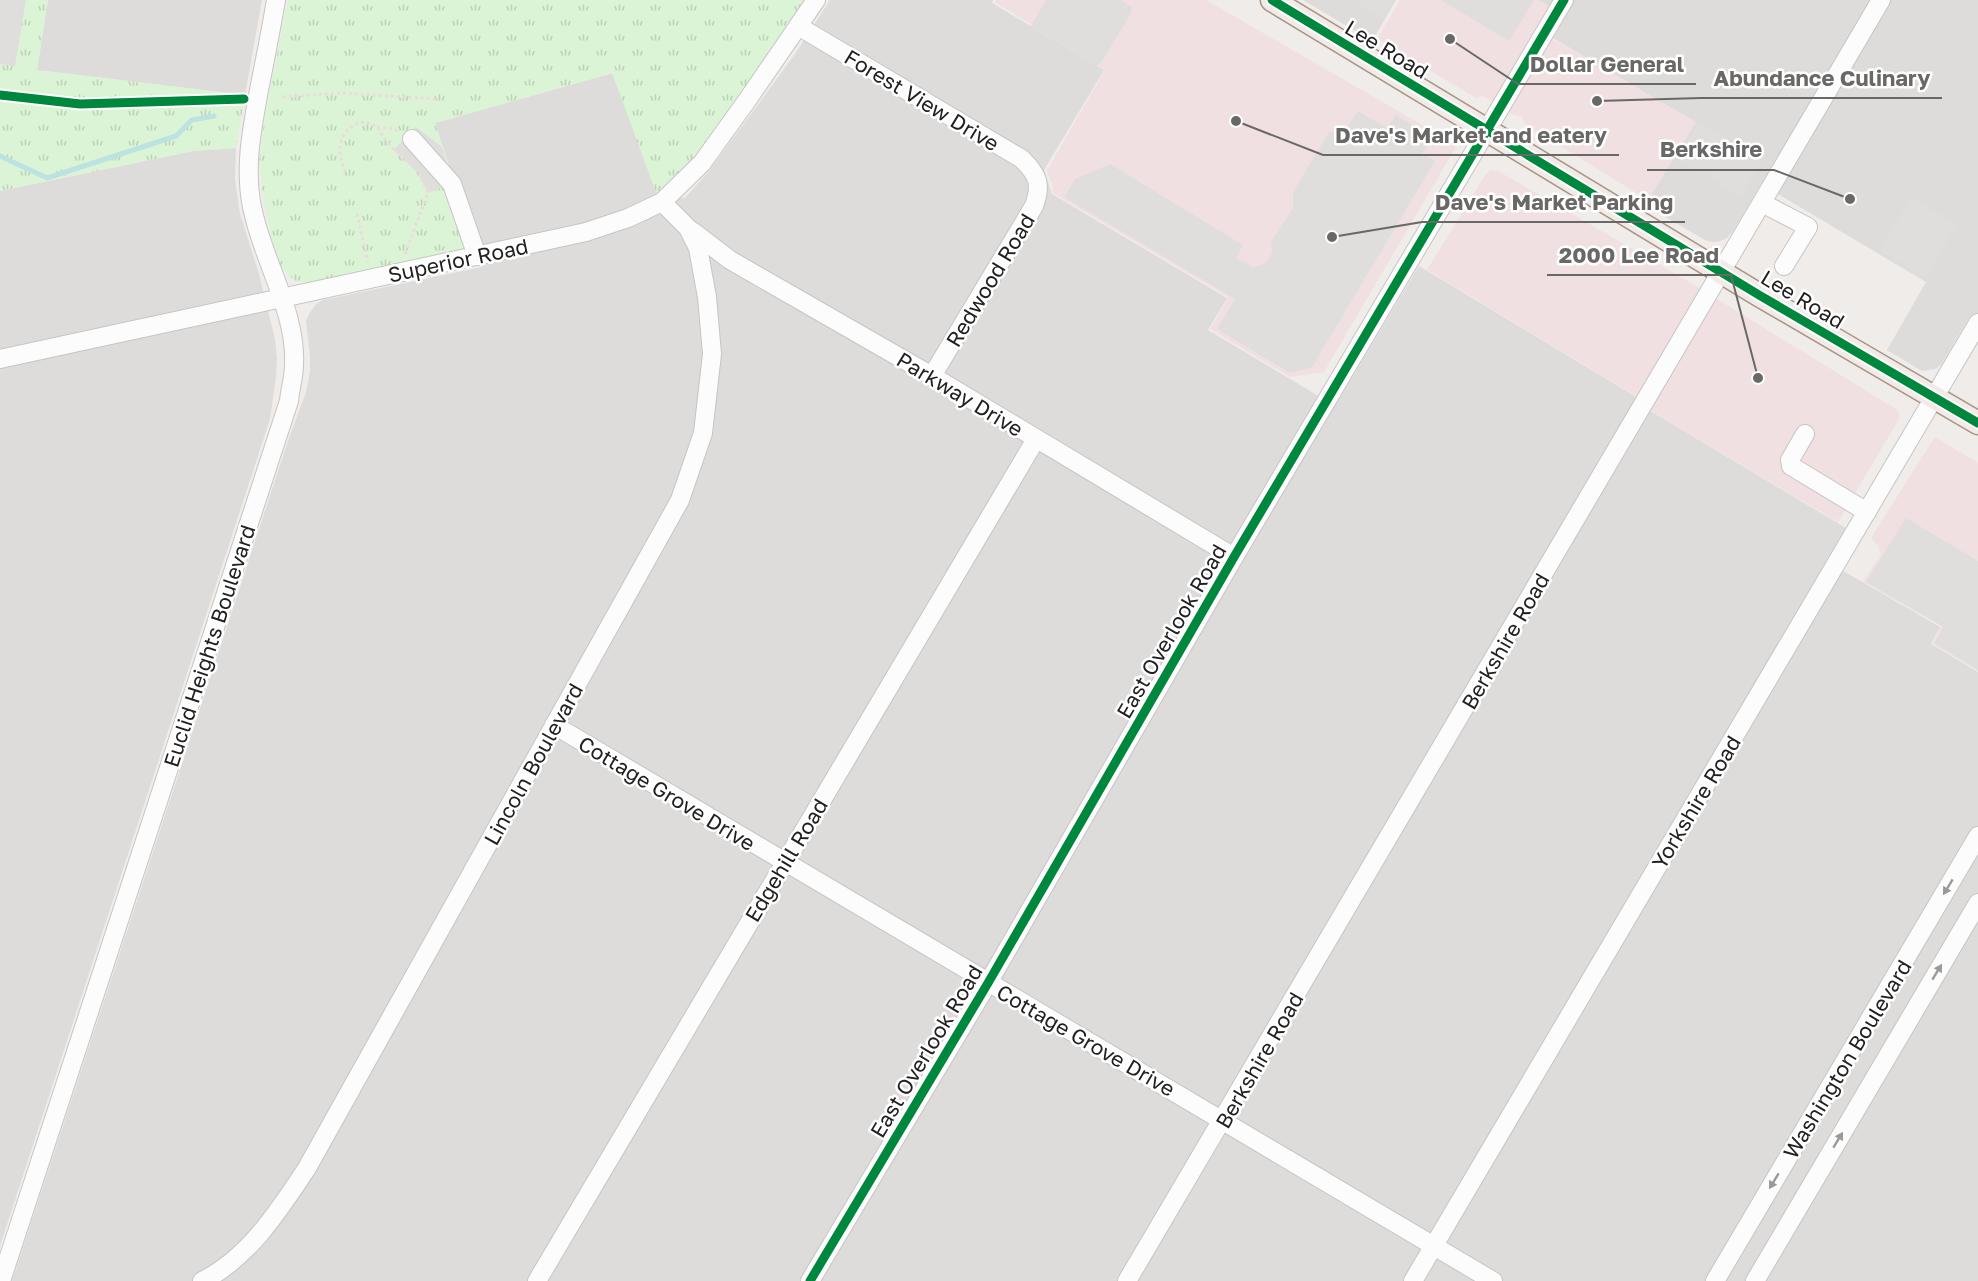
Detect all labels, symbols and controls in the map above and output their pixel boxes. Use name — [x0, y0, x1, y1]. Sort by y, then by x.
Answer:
street label: Lee Road — [1341, 14, 1433, 84]
street label: Forest View Drive — [840, 44, 1004, 156]
callout: Dollar General — [1518, 44, 1696, 84]
text: Dollar General — [1530, 50, 1684, 77]
callout: Abundance Culinary — [1701, 58, 1942, 98]
text: Abundance Culinary — [1714, 64, 1930, 91]
callout: Dave's Market and eatery — [1323, 115, 1619, 155]
text: Dave's Market and eatery — [1335, 121, 1607, 148]
callout: Berkshire — [1647, 130, 1774, 170]
text: Berkshire — [1660, 135, 1762, 162]
callout: Dave's Market Parking — [1422, 182, 1685, 222]
text: Dave's Market Parking — [1435, 188, 1673, 215]
street label: Redwood Road — [940, 209, 1040, 351]
street label: Superior Road — [386, 232, 530, 288]
callout: 2000 Lee Road — [1547, 235, 1731, 275]
text: 2000 Lee Road — [1559, 241, 1719, 268]
street label: Lee Road — [1757, 264, 1849, 334]
street label: Parkway Drive — [892, 346, 1028, 442]
street label: Euclid Heights Boulevard — [158, 522, 260, 770]
street label: East Overlook Road — [1111, 539, 1231, 723]
street label: Berkshire Road — [1456, 568, 1554, 714]
street label: Lincoln Boulevard — [478, 679, 588, 849]
street label: Cottage Grove Drive — [574, 730, 760, 856]
street label: Yorkshire Road — [1646, 731, 1746, 873]
street label: Edgehill Road — [739, 794, 833, 926]
one-way arrow — [1943, 879, 1954, 895]
street label: Washington Boulevard — [1777, 955, 1917, 1163]
street label: East Overlook Road — [864, 960, 988, 1142]
one-way arrow — [1932, 963, 1942, 980]
street label: Cottage Grove Drive — [992, 978, 1180, 1102]
street label: Berkshire Road — [1210, 987, 1308, 1133]
one-way arrow — [1832, 1132, 1843, 1148]
one-way arrow — [1769, 1173, 1779, 1190]

